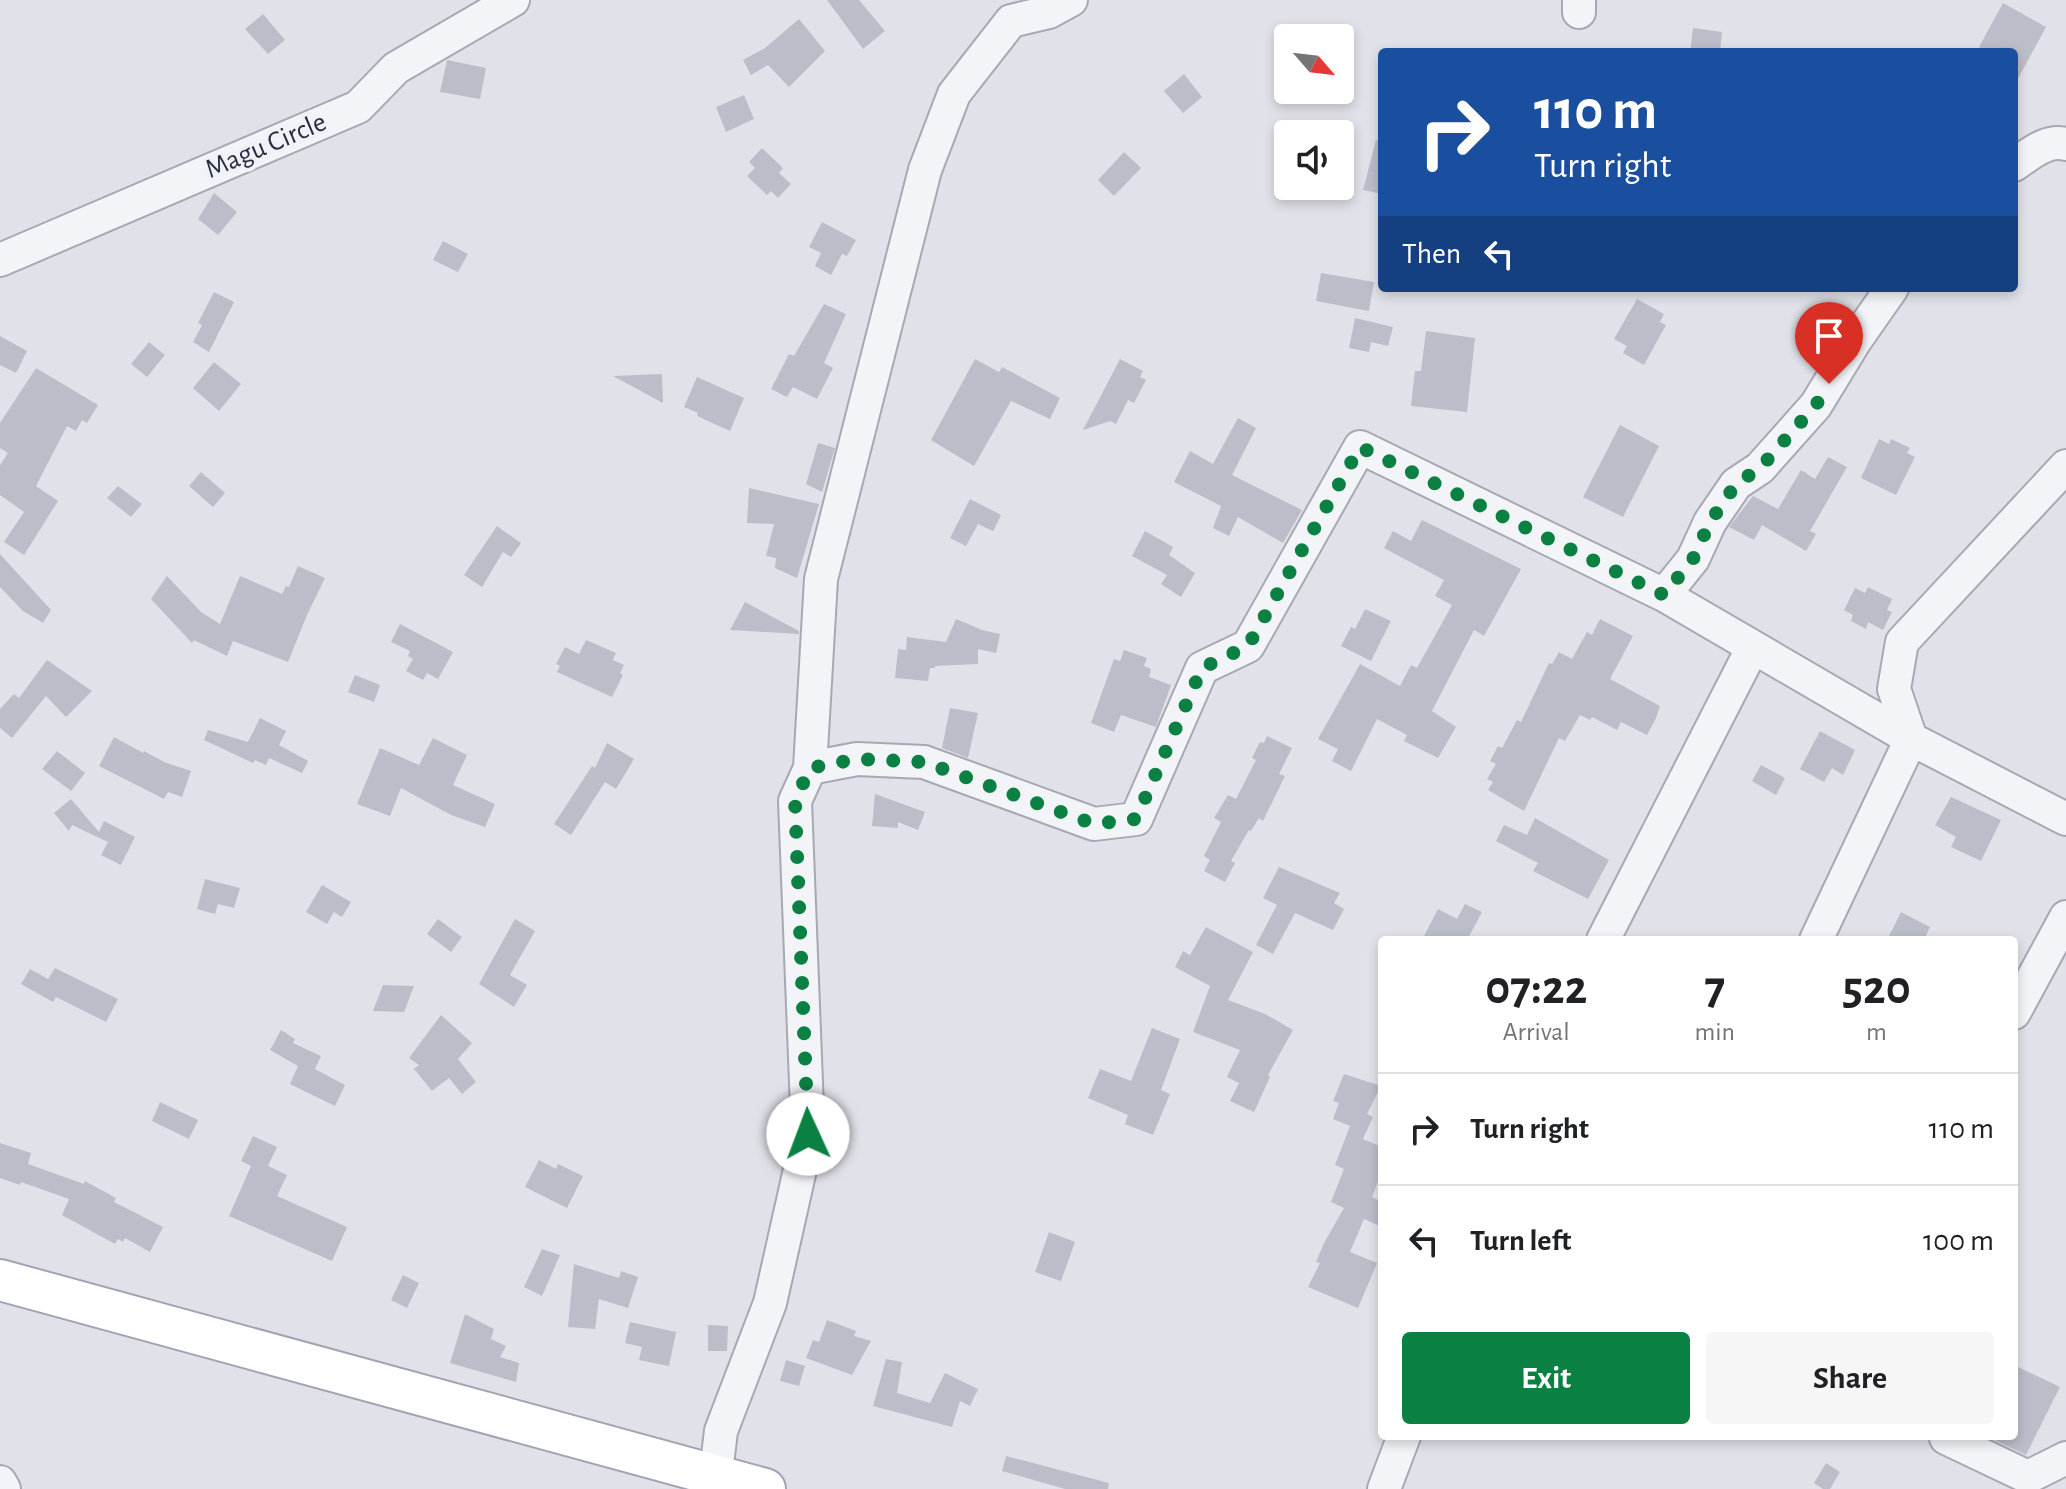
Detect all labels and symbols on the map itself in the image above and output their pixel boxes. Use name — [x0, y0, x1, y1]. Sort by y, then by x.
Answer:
north arrow — [1274, 24, 1354, 104]
street label: Magu Circle — [202, 108, 330, 184]
pin — [1795, 302, 1863, 384]
position arrow — [766, 1092, 850, 1176]

